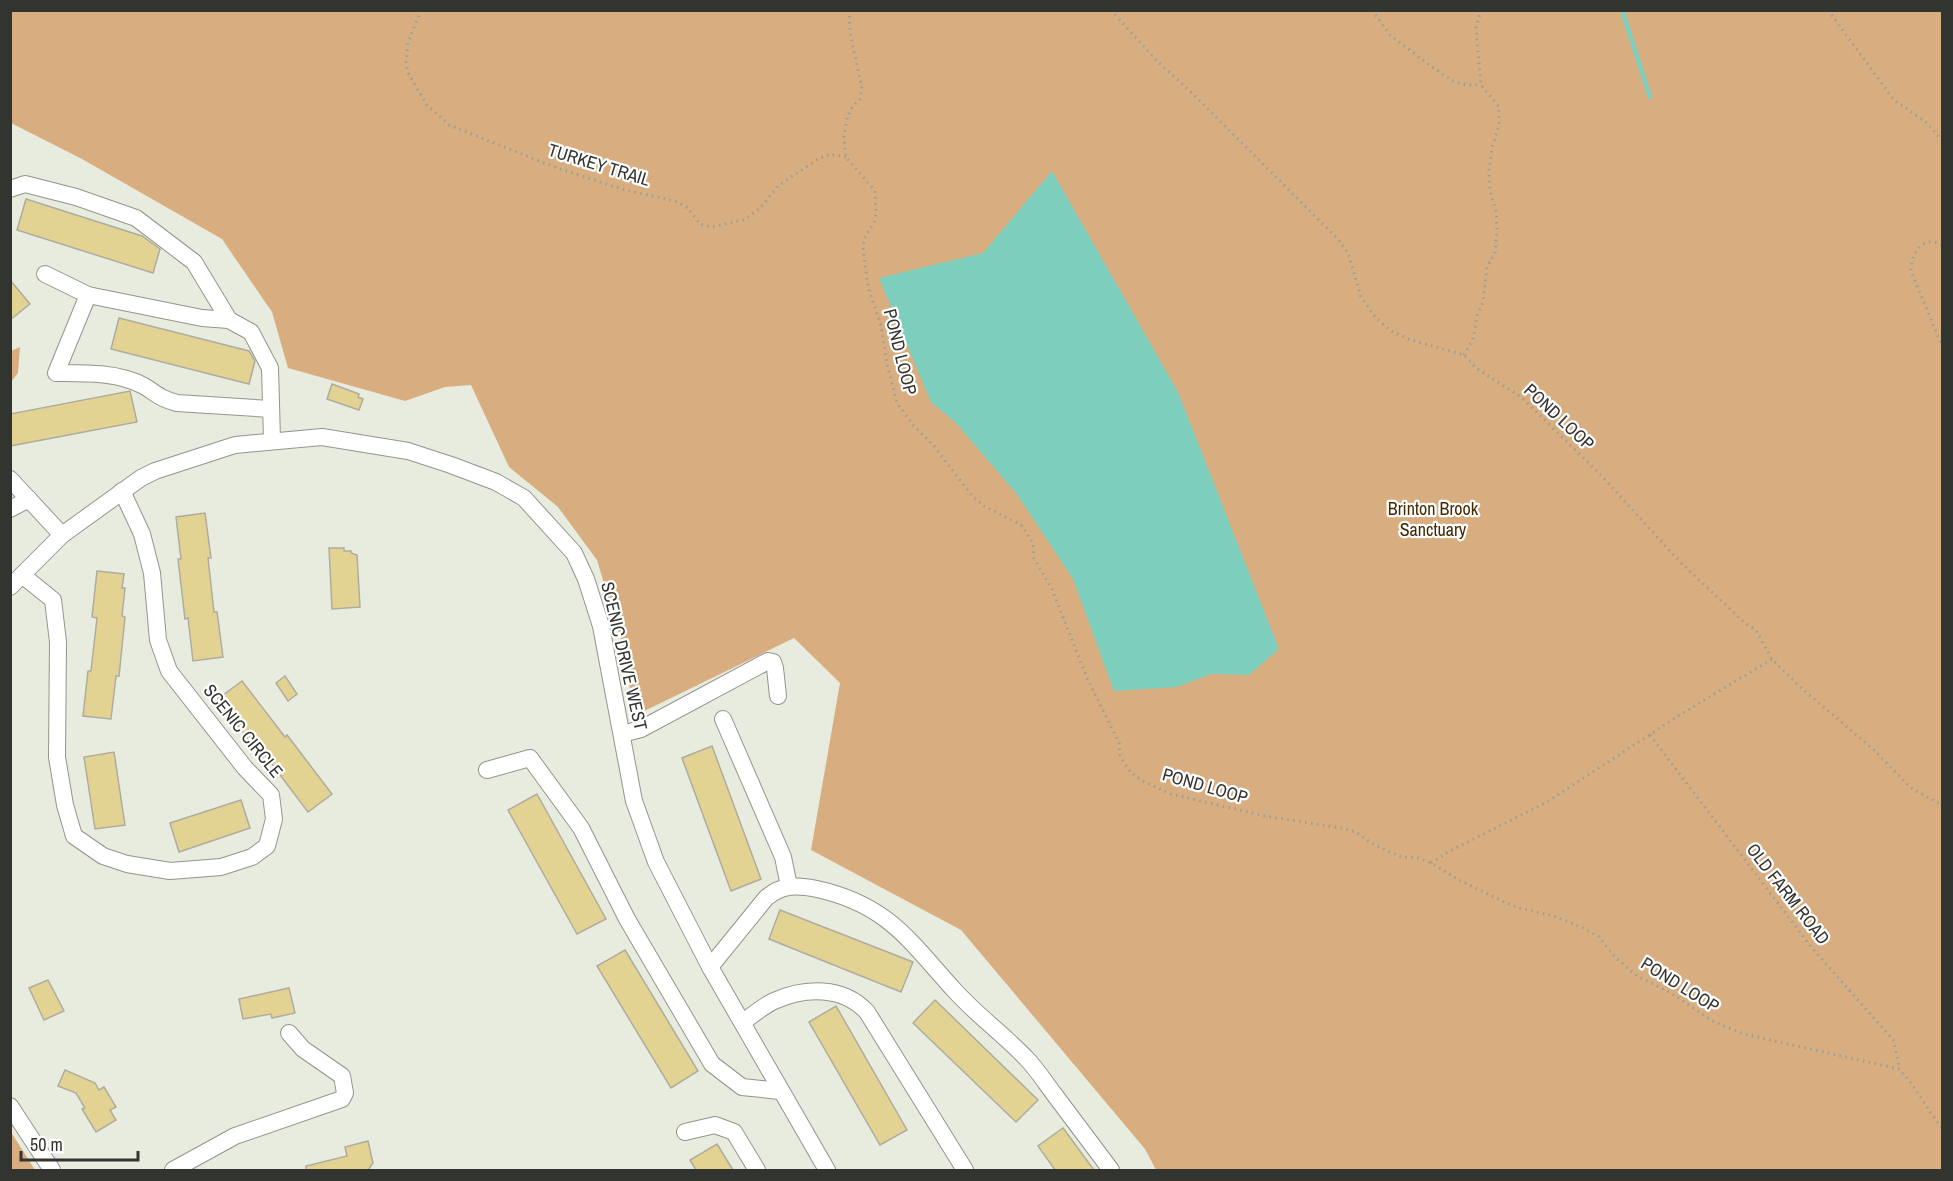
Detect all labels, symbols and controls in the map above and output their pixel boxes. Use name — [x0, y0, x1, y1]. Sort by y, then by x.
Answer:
street label: TURKEY TRAIL — [545, 137, 653, 192]
street label: POND LOOP — [878, 306, 923, 398]
street label: POND LOOP — [1519, 378, 1600, 456]
park label: Brinton Brook Sanctuary — [1388, 496, 1479, 542]
street label: SCENIC DRIVE WEST — [595, 579, 654, 733]
street label: SCENIC CIRCLE — [198, 679, 289, 783]
street label: POND LOOP — [1160, 761, 1251, 810]
street label: OLD FARM ROAD — [1741, 838, 1836, 950]
street label: POND LOOP — [1636, 951, 1724, 1019]
scale bar — [21, 1124, 138, 1162]
text: 50 m — [30, 1132, 63, 1157]

